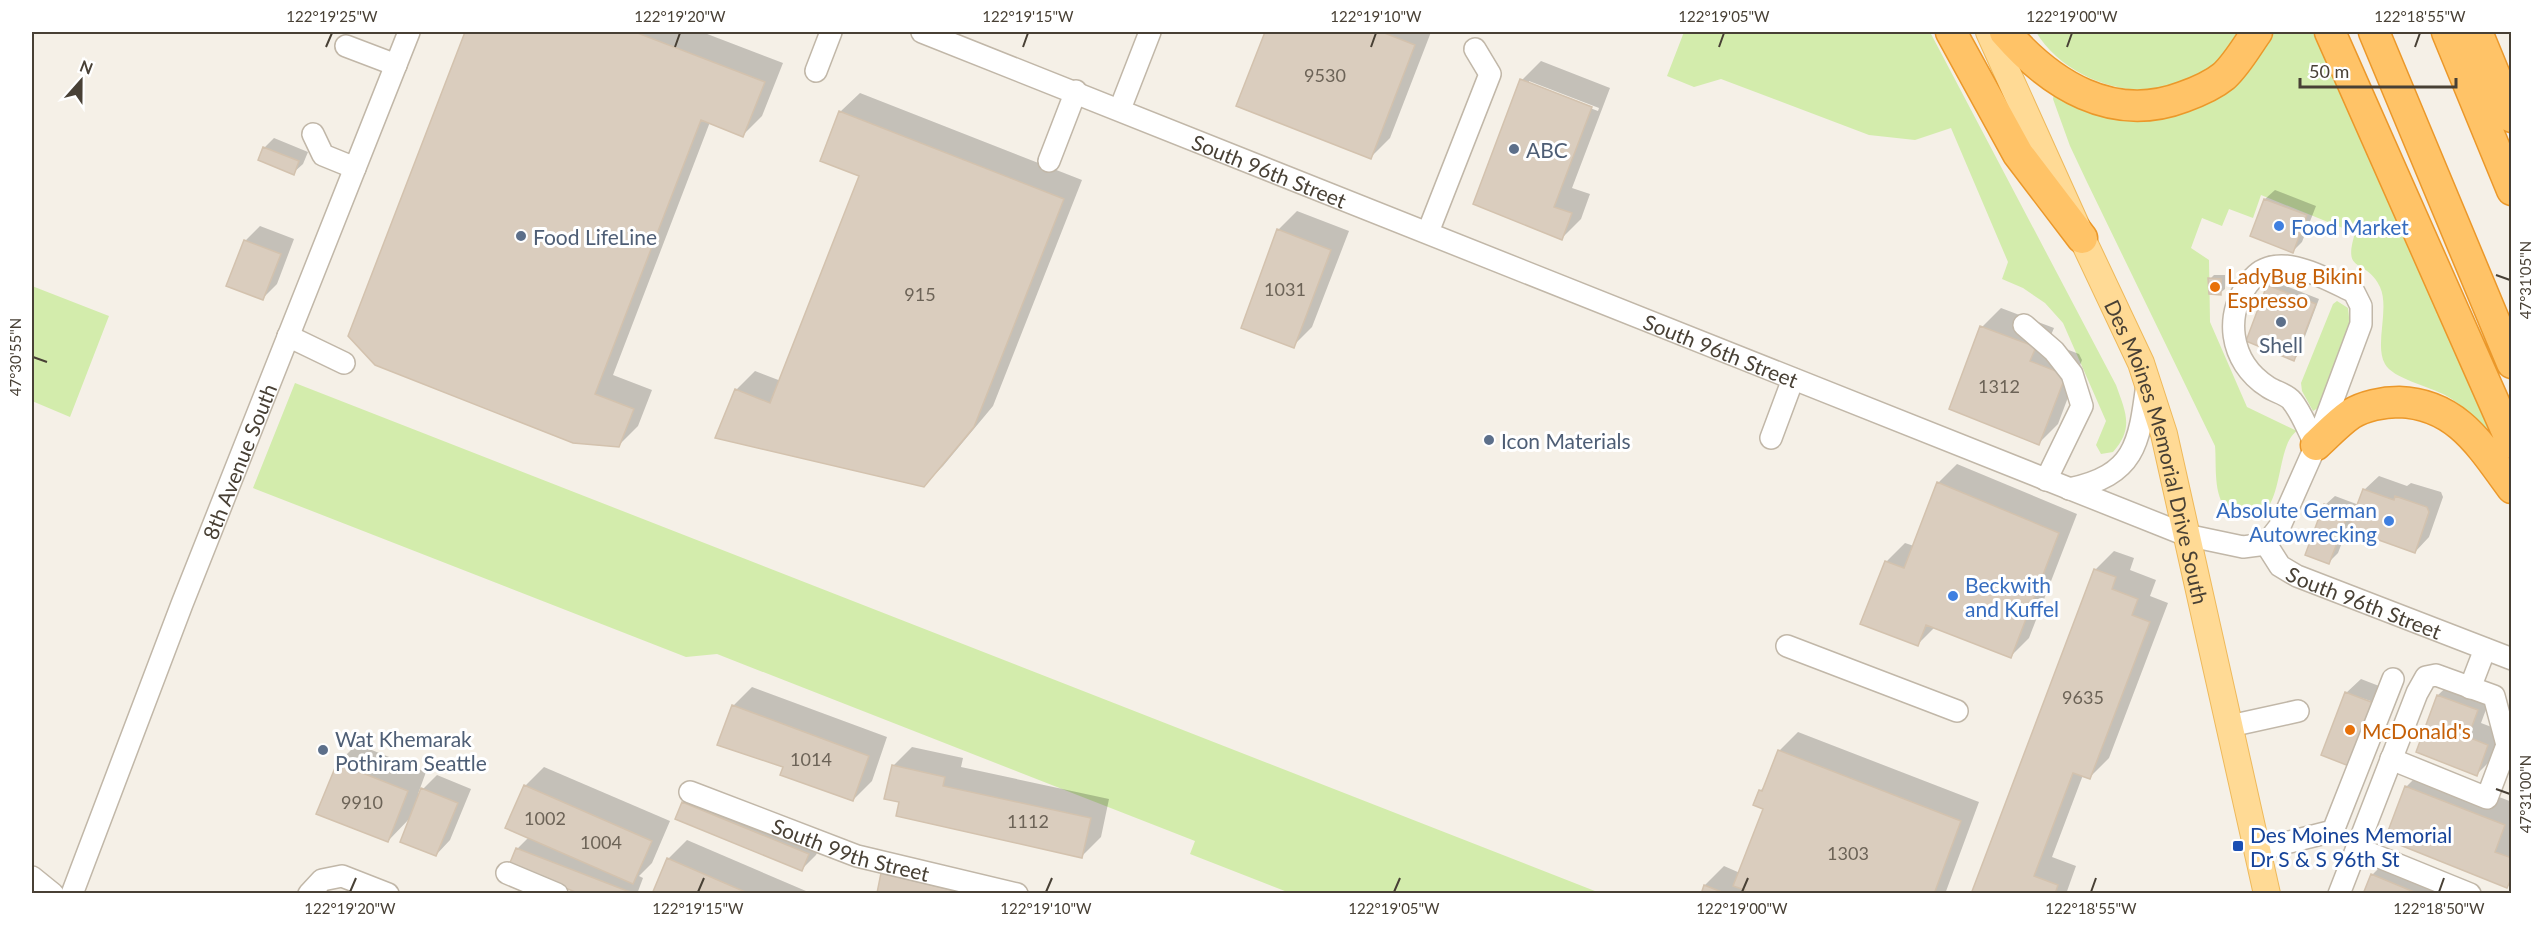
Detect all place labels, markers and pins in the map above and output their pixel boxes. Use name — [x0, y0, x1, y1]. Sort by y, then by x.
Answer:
place label: ABC — [1526, 137, 1568, 162]
marker: ABC — [1507, 142, 1521, 156]
place label: Food Market — [2291, 214, 2409, 239]
marker: Food Market — [2272, 219, 2286, 233]
place label: Food LifeLine — [533, 224, 657, 249]
marker: Food LifeLine — [514, 229, 528, 243]
place label: LadyBug Bikini Espresso — [2227, 263, 2363, 312]
marker: LadyBug Bikini Espresso — [2208, 280, 2222, 294]
marker: Shell — [2274, 315, 2288, 329]
place label: Shell — [2259, 332, 2303, 357]
place label: Icon Materials — [1501, 428, 1631, 453]
marker: Icon Materials — [1482, 433, 1496, 447]
place label: Absolute German Autowrecking — [2216, 497, 2377, 546]
marker: Absolute German Autowrecking — [2382, 514, 2396, 528]
place label: Beckwith and Kuffel — [1965, 572, 2059, 621]
marker: Beckwith and Kuffel — [1946, 589, 1960, 603]
place label: McDonald's — [2362, 718, 2471, 743]
marker: McDonald's — [2343, 723, 2357, 737]
place label: Wat Khemarak Pothiram Seattle — [335, 726, 487, 775]
marker: Wat Khemarak Pothiram Seattle — [316, 743, 330, 757]
place label: Des Moines Memorial Dr S & S 96th St — [2250, 822, 2452, 871]
marker: Des Moines Memorial Dr S & S 96th St — [2231, 839, 2245, 853]

